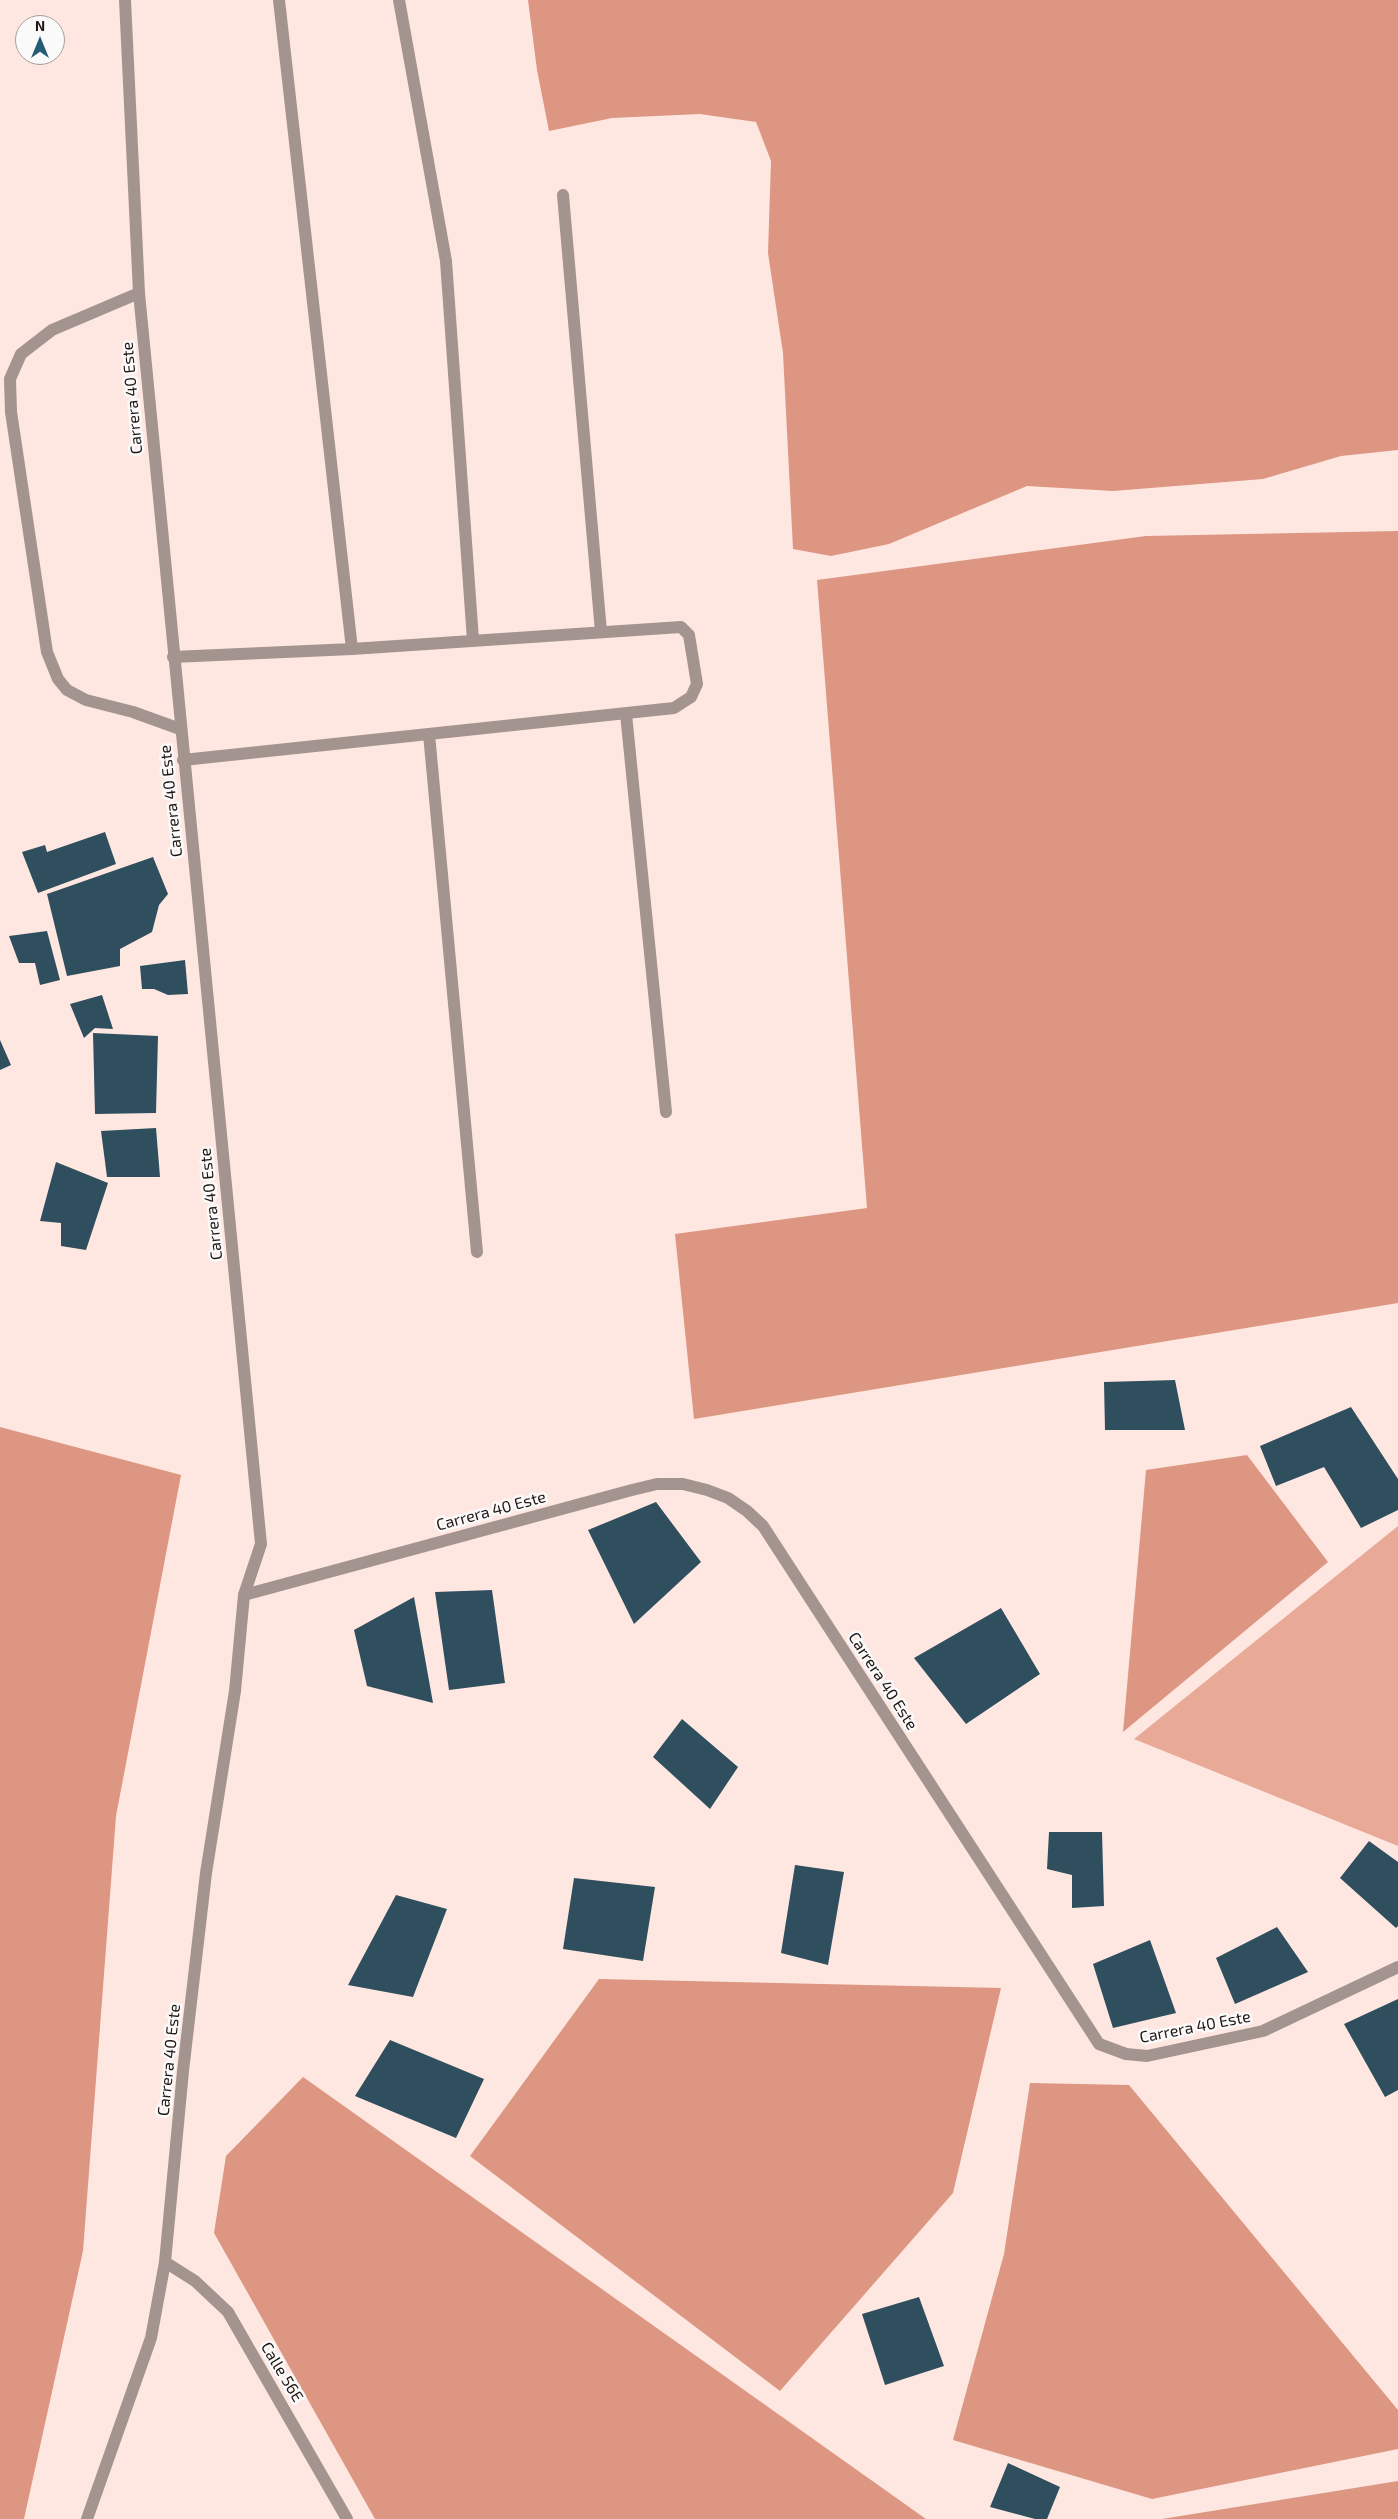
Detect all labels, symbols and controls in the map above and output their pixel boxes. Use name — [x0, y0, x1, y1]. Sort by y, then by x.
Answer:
north arrow — [15, 15, 65, 65]
text: N — [35, 17, 45, 34]
street label: Carrera 40 Este — [118, 341, 146, 455]
street label: Carrera 40 Este — [156, 744, 186, 858]
street label: Carrera 40 Este — [196, 1147, 226, 1261]
street label: Carrera 40 Este — [434, 1487, 548, 1535]
street label: Carrera 40 Este — [844, 1629, 922, 1733]
street label: Carrera 40 Este — [154, 2003, 184, 2117]
street label: Carrera 40 Este — [1138, 2007, 1252, 2047]
street label: Calle 56E — [257, 2339, 307, 2405]

